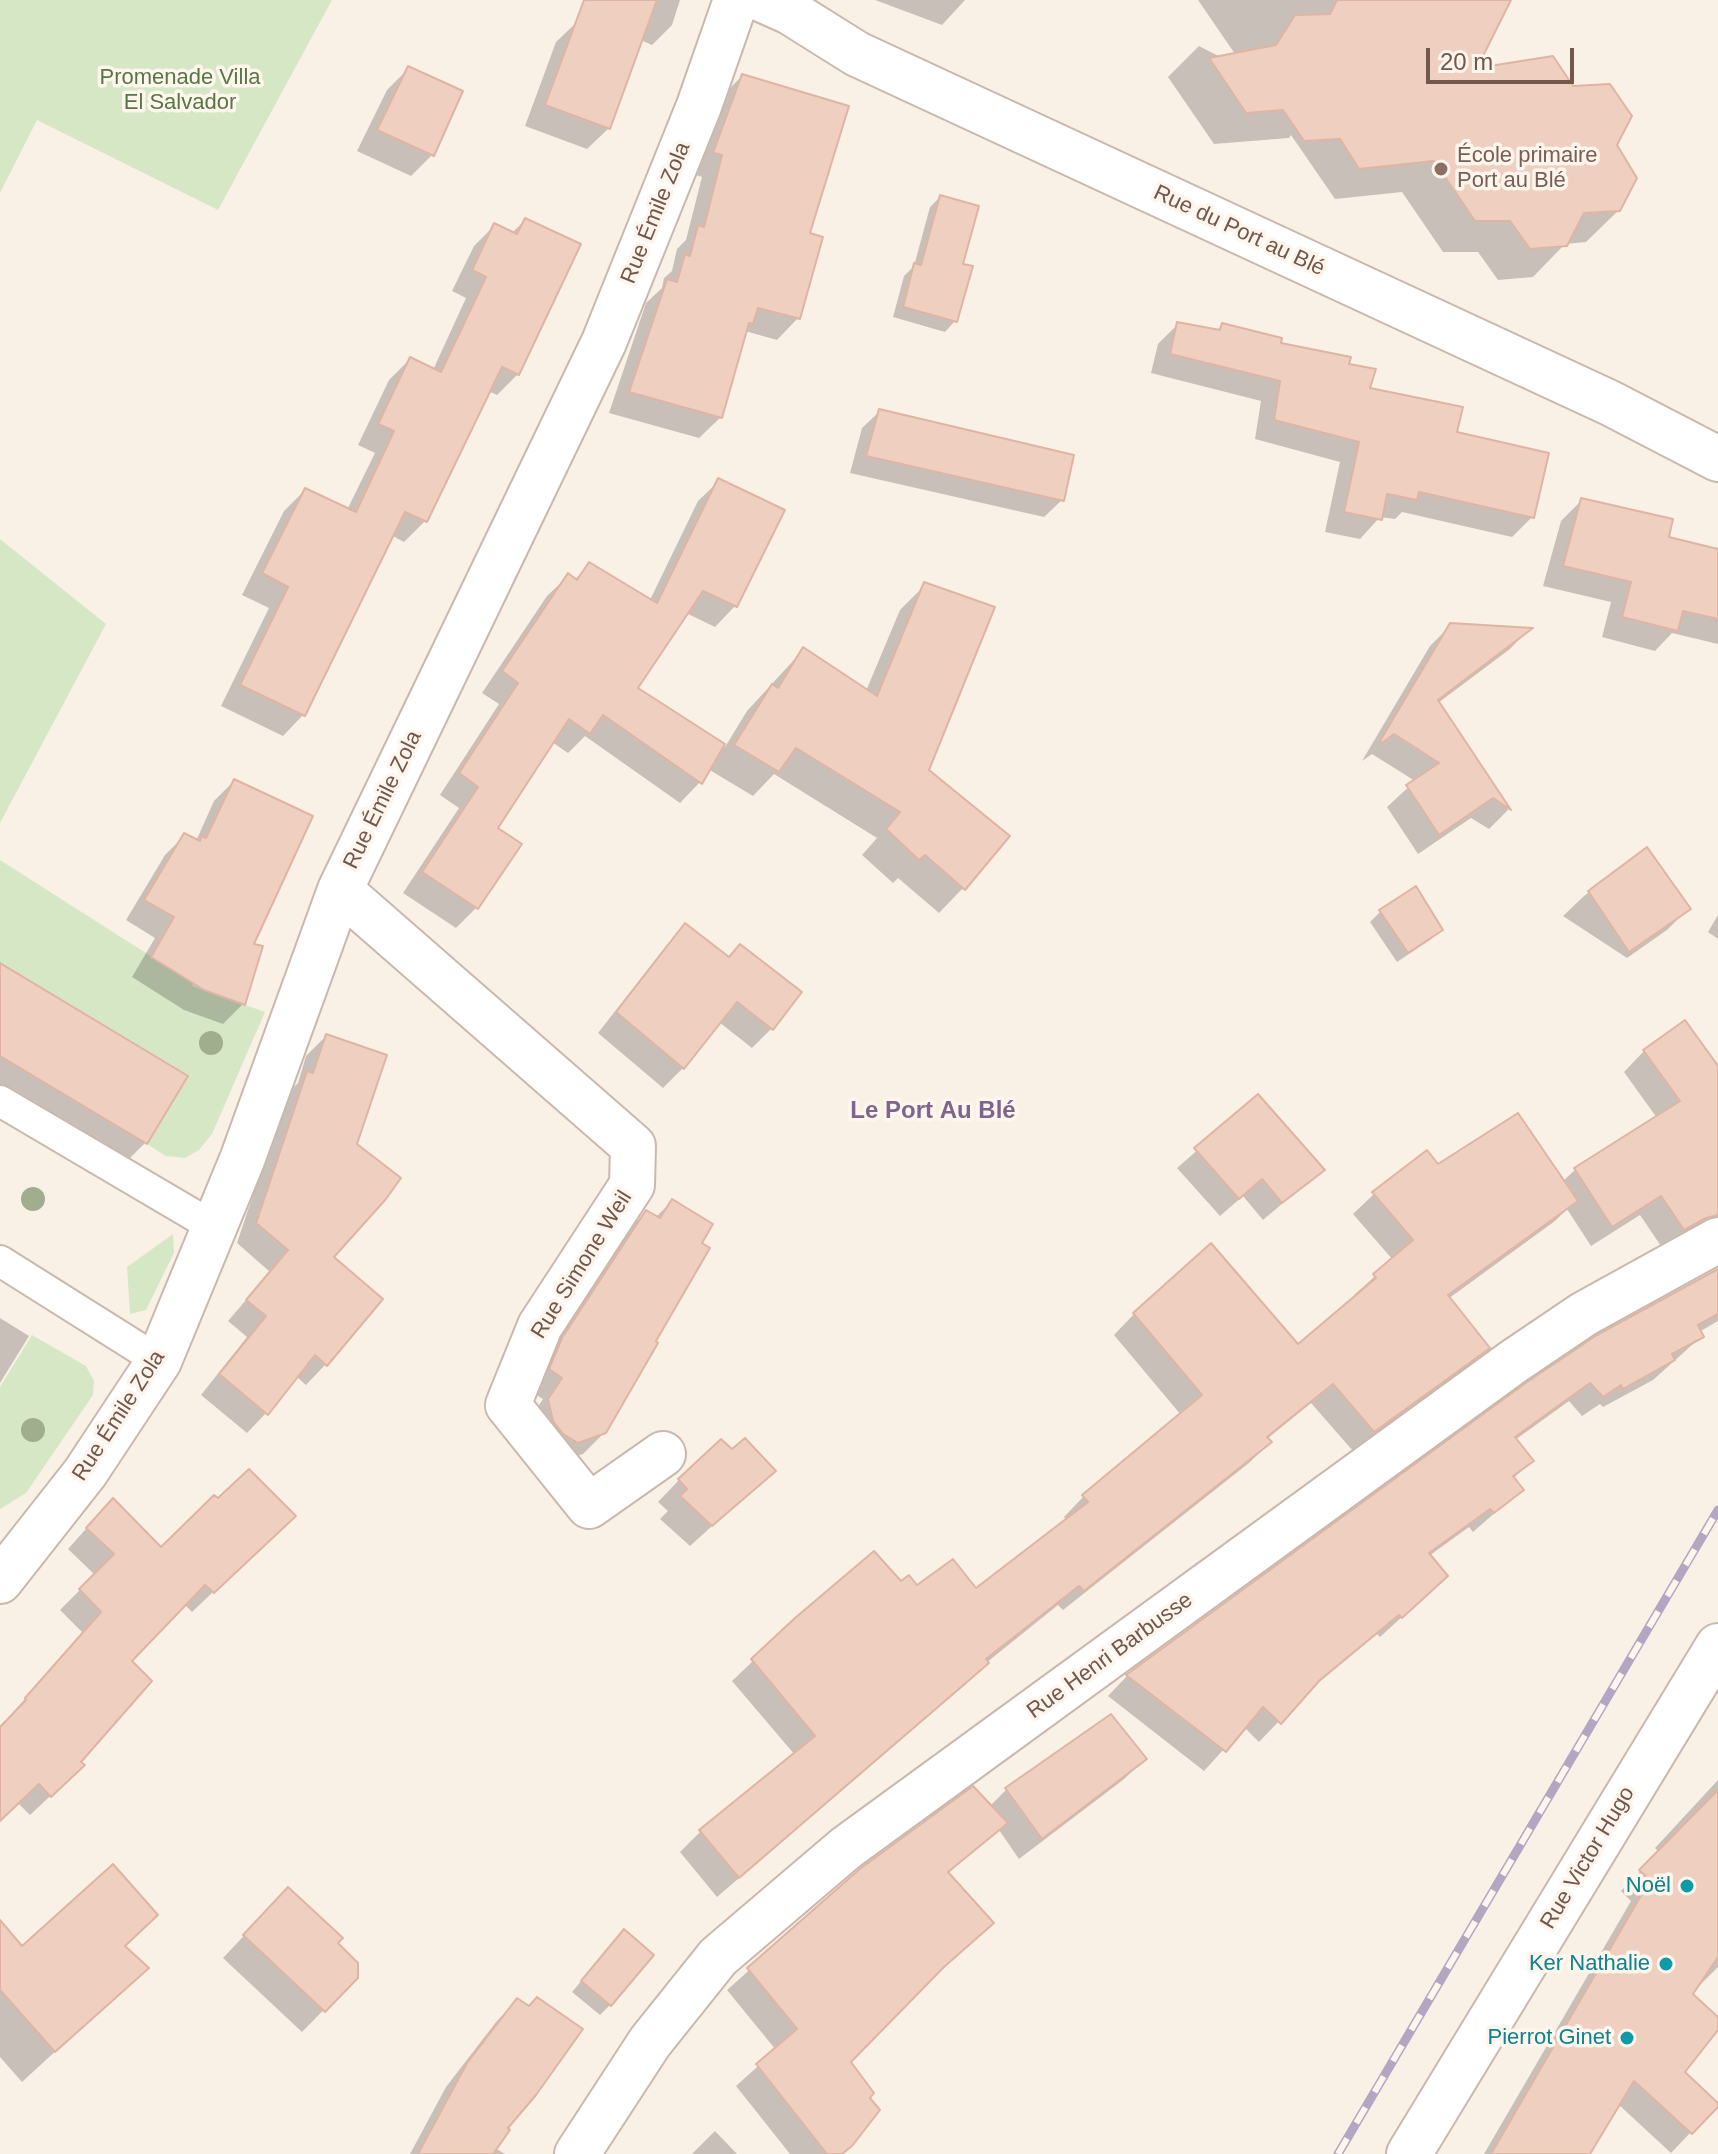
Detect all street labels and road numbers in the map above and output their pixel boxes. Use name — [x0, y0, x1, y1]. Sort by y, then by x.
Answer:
street label: Rue Émile Zola — [616, 138, 696, 288]
street label: Rue du Port au Blé — [1149, 180, 1329, 282]
street label: Rue Émile Zola — [338, 727, 428, 873]
street label: Rue Simone Weil — [526, 1186, 638, 1344]
street label: Rue Émile Zola — [67, 1346, 171, 1486]
street label: Rue Henri Barbusse — [1022, 1587, 1198, 1725]
street label: Rue Victor Hugo — [1535, 1782, 1641, 1934]

